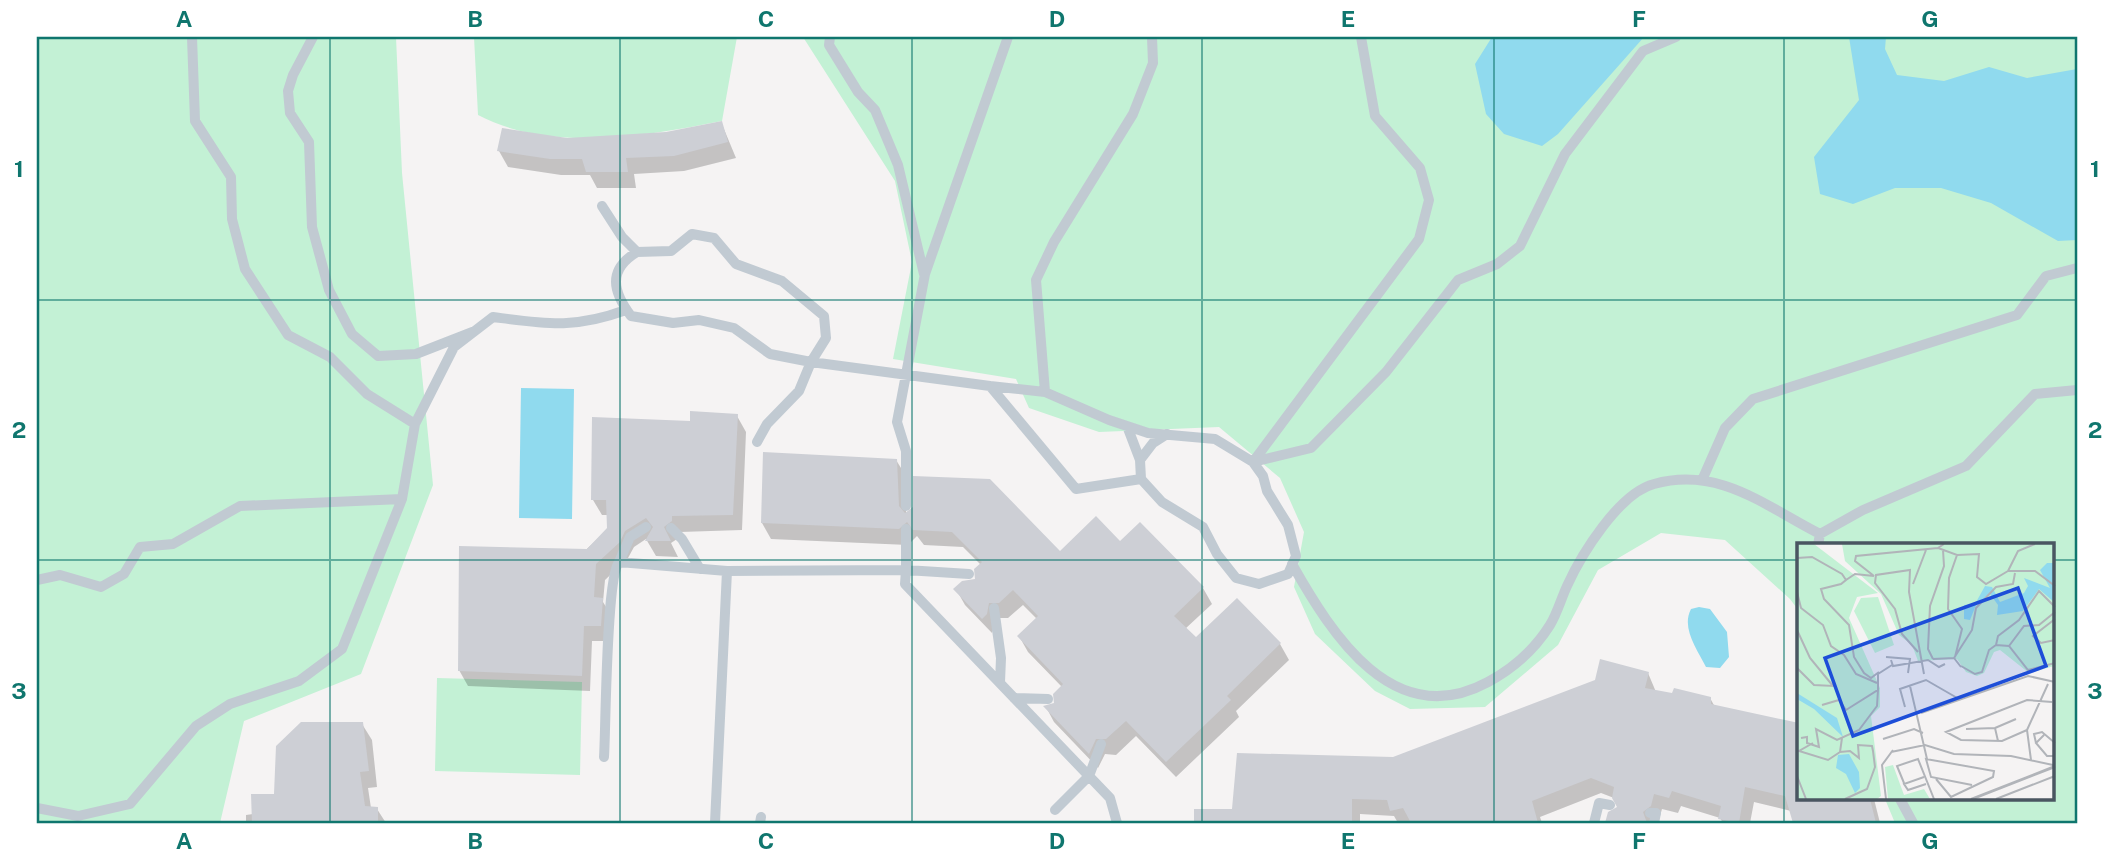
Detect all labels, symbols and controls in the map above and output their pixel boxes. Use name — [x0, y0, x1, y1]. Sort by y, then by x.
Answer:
text: A — [176, 5, 193, 32]
text: B — [467, 5, 483, 32]
text: C — [758, 5, 774, 32]
text: D — [1049, 5, 1065, 32]
text: E — [1341, 5, 1355, 32]
text: F — [1632, 5, 1646, 32]
text: G — [1921, 5, 1939, 32]
text: 1 — [14, 155, 24, 182]
text: 1 — [2090, 155, 2100, 182]
text: 2 — [12, 416, 26, 443]
text: 2 — [2088, 416, 2102, 443]
inset map — [1797, 543, 2054, 800]
text: 3 — [11, 677, 27, 704]
text: 3 — [2087, 677, 2103, 704]
text: A — [176, 827, 193, 854]
text: B — [467, 827, 483, 854]
text: C — [758, 827, 774, 854]
text: D — [1049, 827, 1065, 854]
text: E — [1341, 827, 1355, 854]
text: F — [1632, 827, 1646, 854]
text: G — [1921, 827, 1939, 854]

